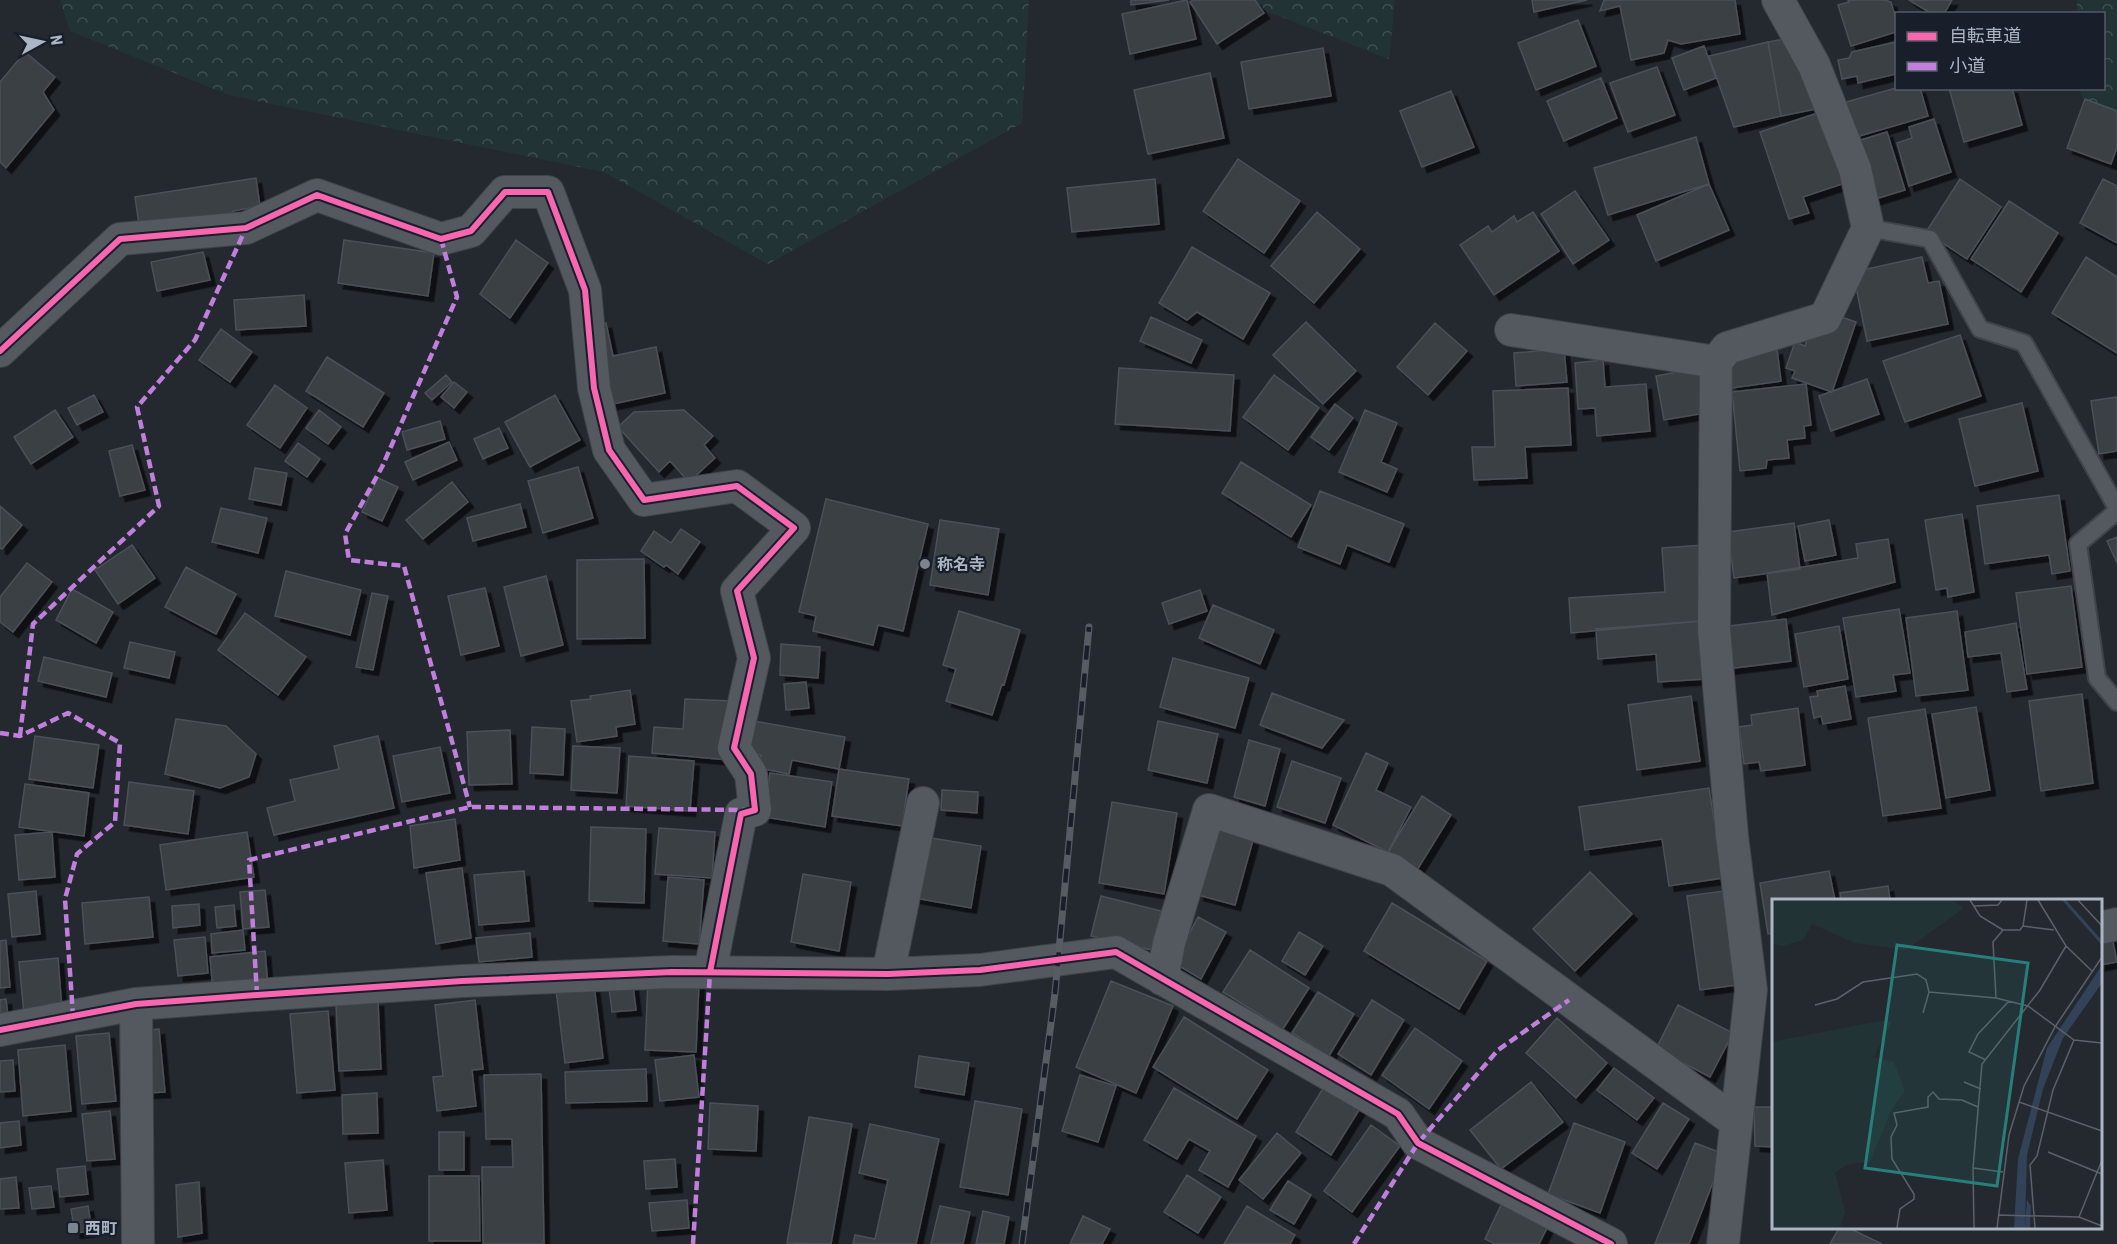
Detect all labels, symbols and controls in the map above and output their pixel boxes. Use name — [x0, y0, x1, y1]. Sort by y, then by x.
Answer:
north arrow — [12, 12, 72, 72]
legend — [1895, 12, 2105, 90]
text: 自転車道 — [1949, 25, 2021, 46]
text: N — [46, 34, 66, 46]
text: 小道 — [1949, 55, 1985, 76]
place label: 称名寺 — [937, 555, 985, 574]
marker: 称名寺 — [918, 557, 932, 571]
inset map — [1772, 899, 2102, 1229]
place label: 西町 — [85, 1219, 117, 1238]
marker: 西町 — [66, 1221, 80, 1235]

